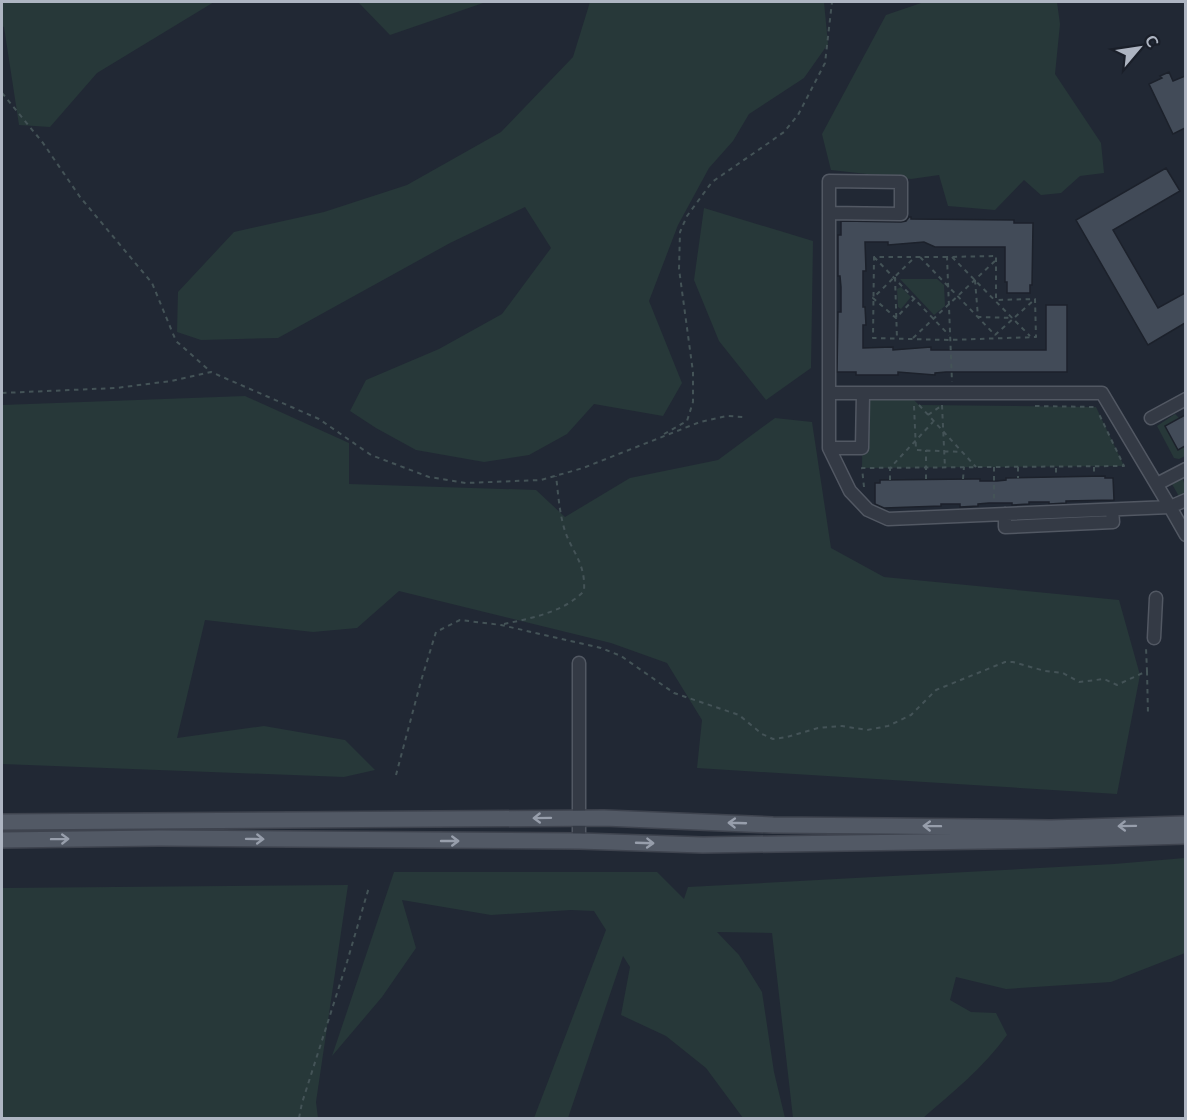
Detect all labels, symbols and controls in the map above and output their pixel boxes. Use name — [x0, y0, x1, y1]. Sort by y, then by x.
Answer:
north arrow — [1109, 18, 1169, 78]
text: С — [1139, 31, 1164, 51]
one-way arrow — [533, 812, 553, 824]
one-way arrow — [728, 817, 748, 829]
one-way arrow — [1118, 820, 1138, 831]
one-way arrow — [923, 821, 943, 832]
one-way arrow — [244, 833, 264, 845]
one-way arrow — [49, 834, 69, 845]
one-way arrow — [439, 835, 459, 847]
one-way arrow — [634, 837, 654, 848]

